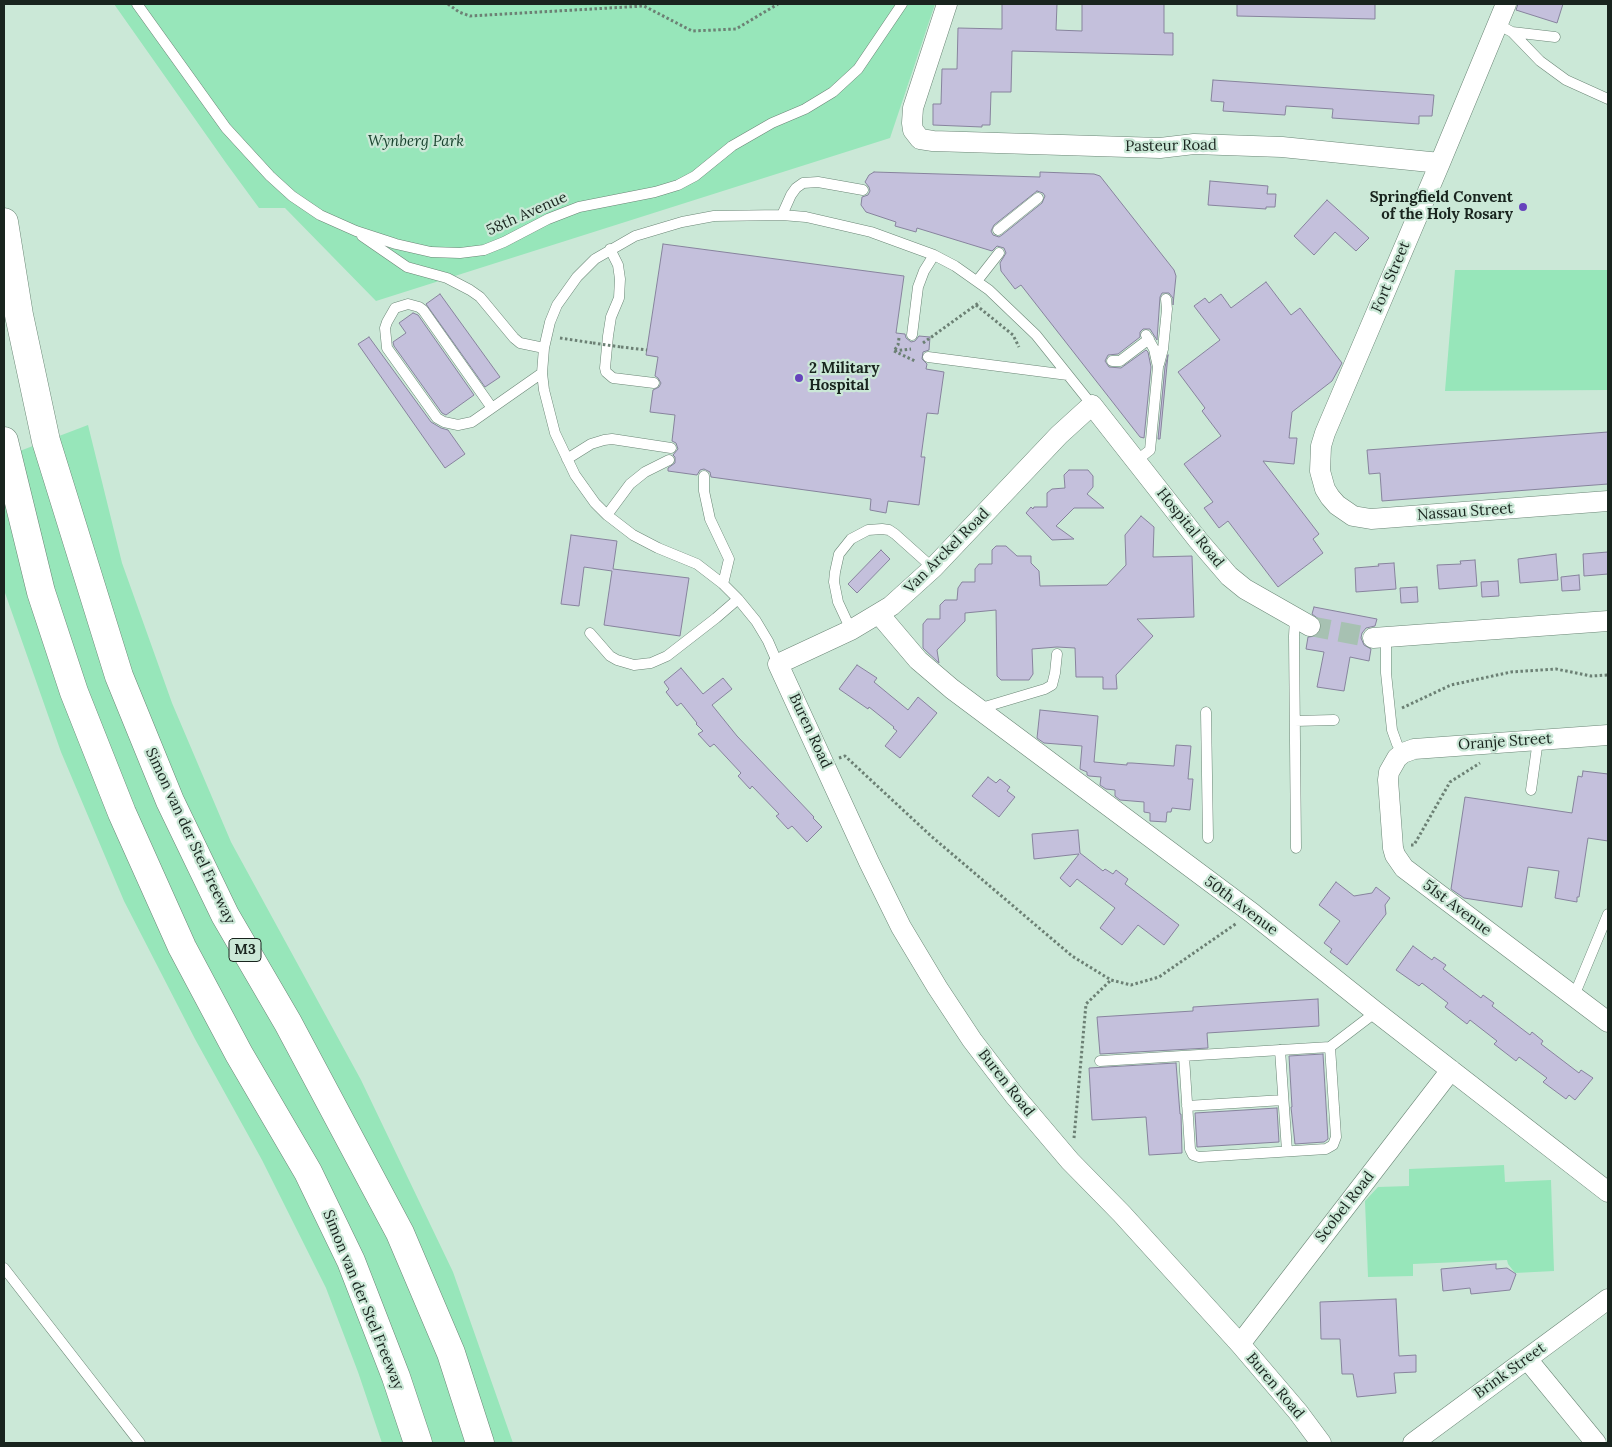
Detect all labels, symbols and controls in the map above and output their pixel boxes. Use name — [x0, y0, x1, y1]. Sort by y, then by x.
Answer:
park label: Wynberg Park — [368, 133, 464, 151]
street label: Pasteur Road — [1125, 136, 1217, 156]
street label: 58th Avenue — [484, 188, 570, 240]
place label: Springfield Convent of the Holy Rosary — [1370, 189, 1513, 224]
marker: Springfield Convent of the Holy Rosary — [1517, 201, 1529, 213]
street label: Fort Street — [1368, 239, 1414, 315]
place label: 2 Military Hospital — [809, 360, 880, 395]
marker: 2 Military Hospital — [793, 372, 805, 384]
street label: Hospital Road — [1153, 485, 1227, 571]
street label: Nassau Street — [1416, 500, 1514, 524]
street label: Van Arckel Road — [901, 505, 993, 597]
street label: Buren Road — [785, 691, 835, 771]
street label: Oranje Street — [1458, 730, 1552, 754]
street label: Simon van der Stel Freeway — [141, 745, 239, 927]
street label: 50th Avenue — [1201, 873, 1281, 939]
street label: 51st Avenue — [1419, 876, 1495, 940]
road number: M3 — [229, 938, 261, 962]
street label: Buren Road — [974, 1046, 1038, 1120]
street label: Scobel Road — [1312, 1168, 1378, 1246]
street label: Simon van der Stel Freeway — [319, 1208, 407, 1392]
street label: Brink Street — [1471, 1339, 1549, 1403]
street label: Buren Road — [1242, 1349, 1308, 1423]

